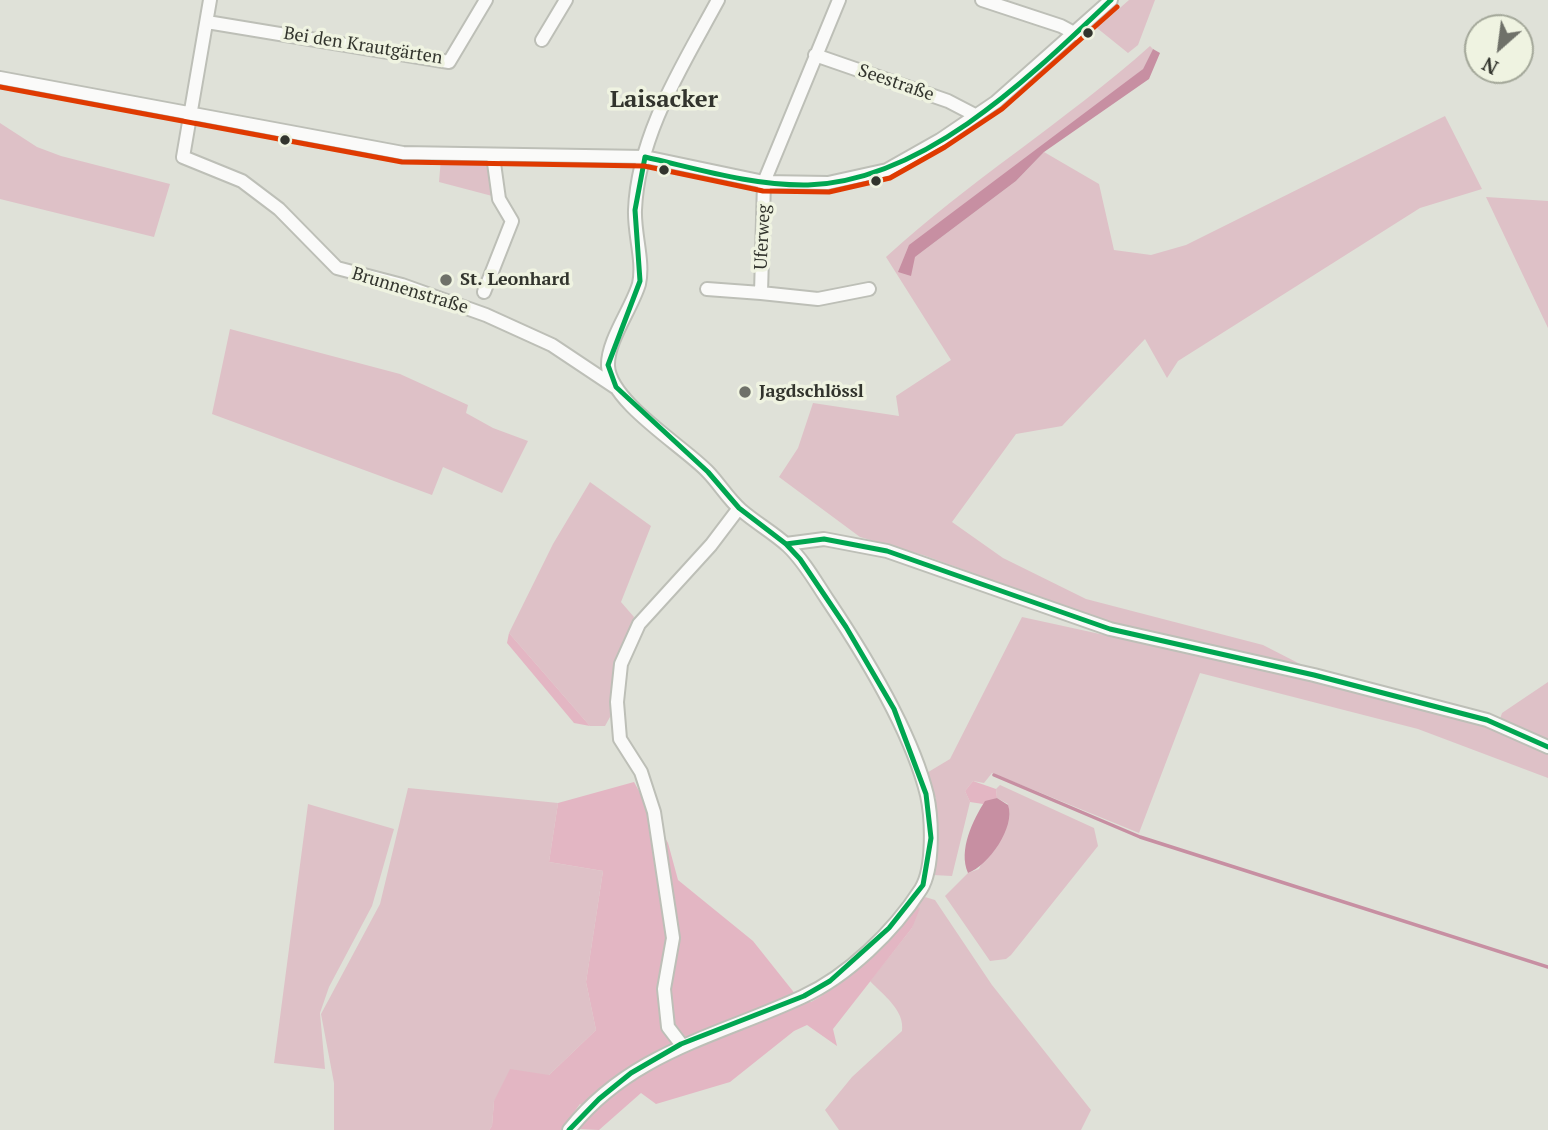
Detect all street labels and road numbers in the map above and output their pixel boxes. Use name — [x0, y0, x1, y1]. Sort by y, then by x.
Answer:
street label: Bei den Krautgärten — [282, 23, 444, 69]
street label: Seestraße — [855, 60, 937, 106]
street label: Uferweg — [751, 204, 775, 270]
street label: Brunnenstraße — [349, 263, 471, 319]

